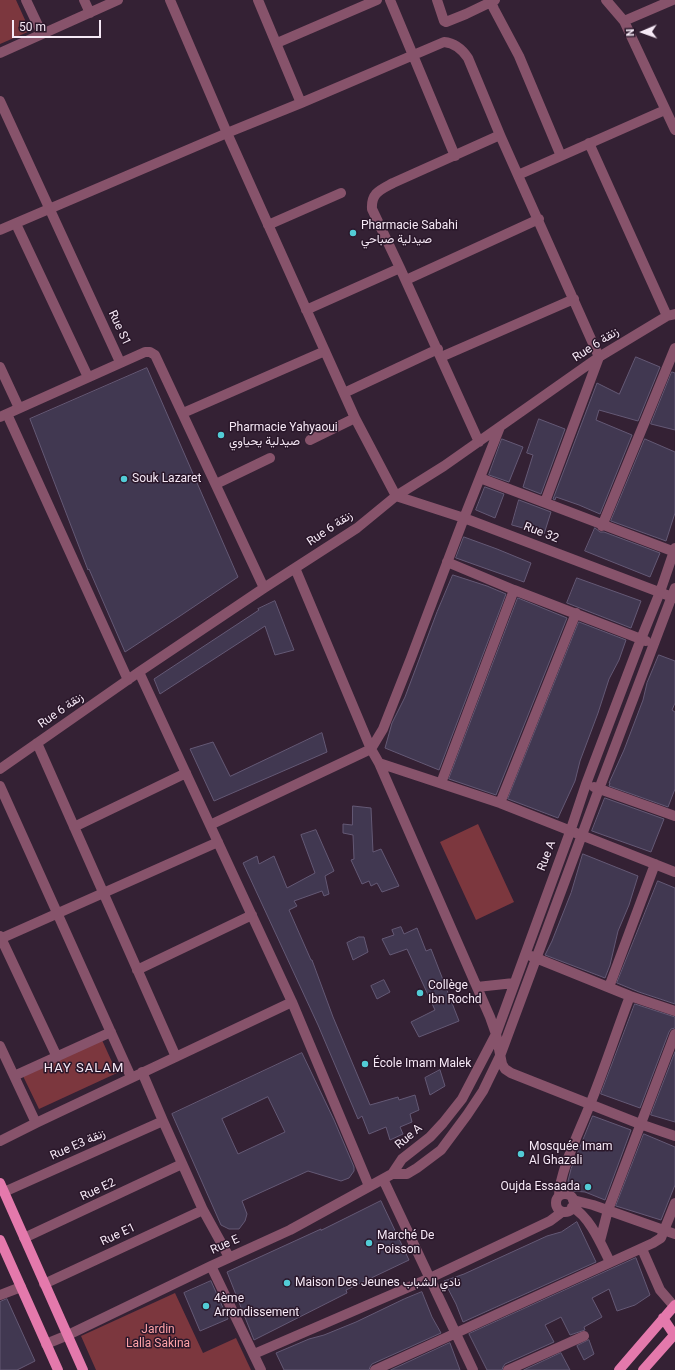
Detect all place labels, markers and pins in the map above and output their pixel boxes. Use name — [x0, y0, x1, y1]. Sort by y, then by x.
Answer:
place label: Pharmacie Sabahi صيدلية صباحي — [361, 219, 458, 247]
marker: Pharmacie Sabahi صيدلية صباحي — [348, 228, 358, 238]
place label: Pharmacie Yahyaoui صيدلية يحياوي — [229, 421, 338, 449]
marker: Pharmacie Yahyaoui صيدلية يحياوي — [216, 430, 226, 440]
place label: Souk Lazaret — [132, 472, 201, 486]
marker: Souk Lazaret — [119, 474, 129, 484]
place label: Collège Ibn Rochd — [428, 979, 482, 1007]
marker: Collège Ibn Rochd — [415, 988, 425, 998]
place label: École Imam Malek — [373, 1057, 471, 1071]
marker: École Imam Malek — [360, 1059, 370, 1069]
place label: Mosquée Imam Al Ghazali — [529, 1140, 612, 1168]
marker: Mosquée Imam Al Ghazali — [516, 1149, 526, 1159]
place label: Oujda Essaada — [500, 1180, 580, 1194]
marker: Oujda Essaada — [583, 1182, 593, 1192]
place label: Marché De Poisson — [377, 1229, 434, 1257]
marker: Marché De Poisson — [364, 1238, 374, 1248]
place label: Maison Des Jeunes نادي الشباب — [295, 1276, 461, 1290]
marker: Maison Des Jeunes نادي الشباب — [282, 1278, 292, 1288]
place label: 4ème Arrondissement — [214, 1292, 299, 1320]
marker: 4ème Arrondissement — [201, 1301, 211, 1311]

